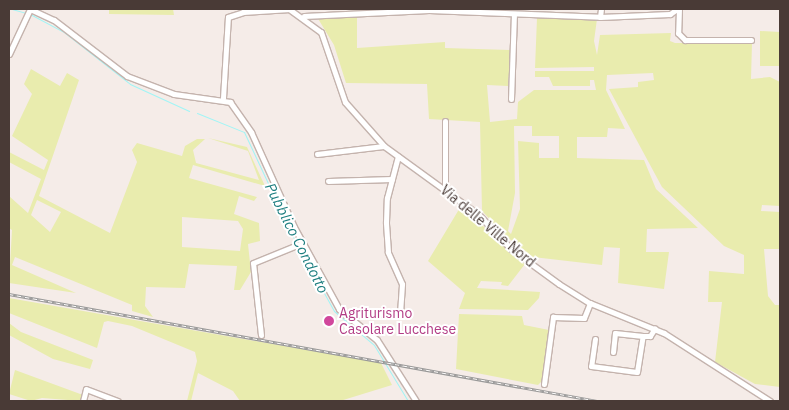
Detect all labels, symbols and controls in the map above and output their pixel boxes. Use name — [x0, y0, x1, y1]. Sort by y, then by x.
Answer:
water label: Pubblico Condotto — [261, 180, 333, 296]
street label: Via delle Ville Nord — [437, 181, 539, 271]
place label: Agriturismo Casolare Lucchese — [339, 305, 456, 338]
marker: Agriturismo Casolare Lucchese — [323, 315, 335, 327]

